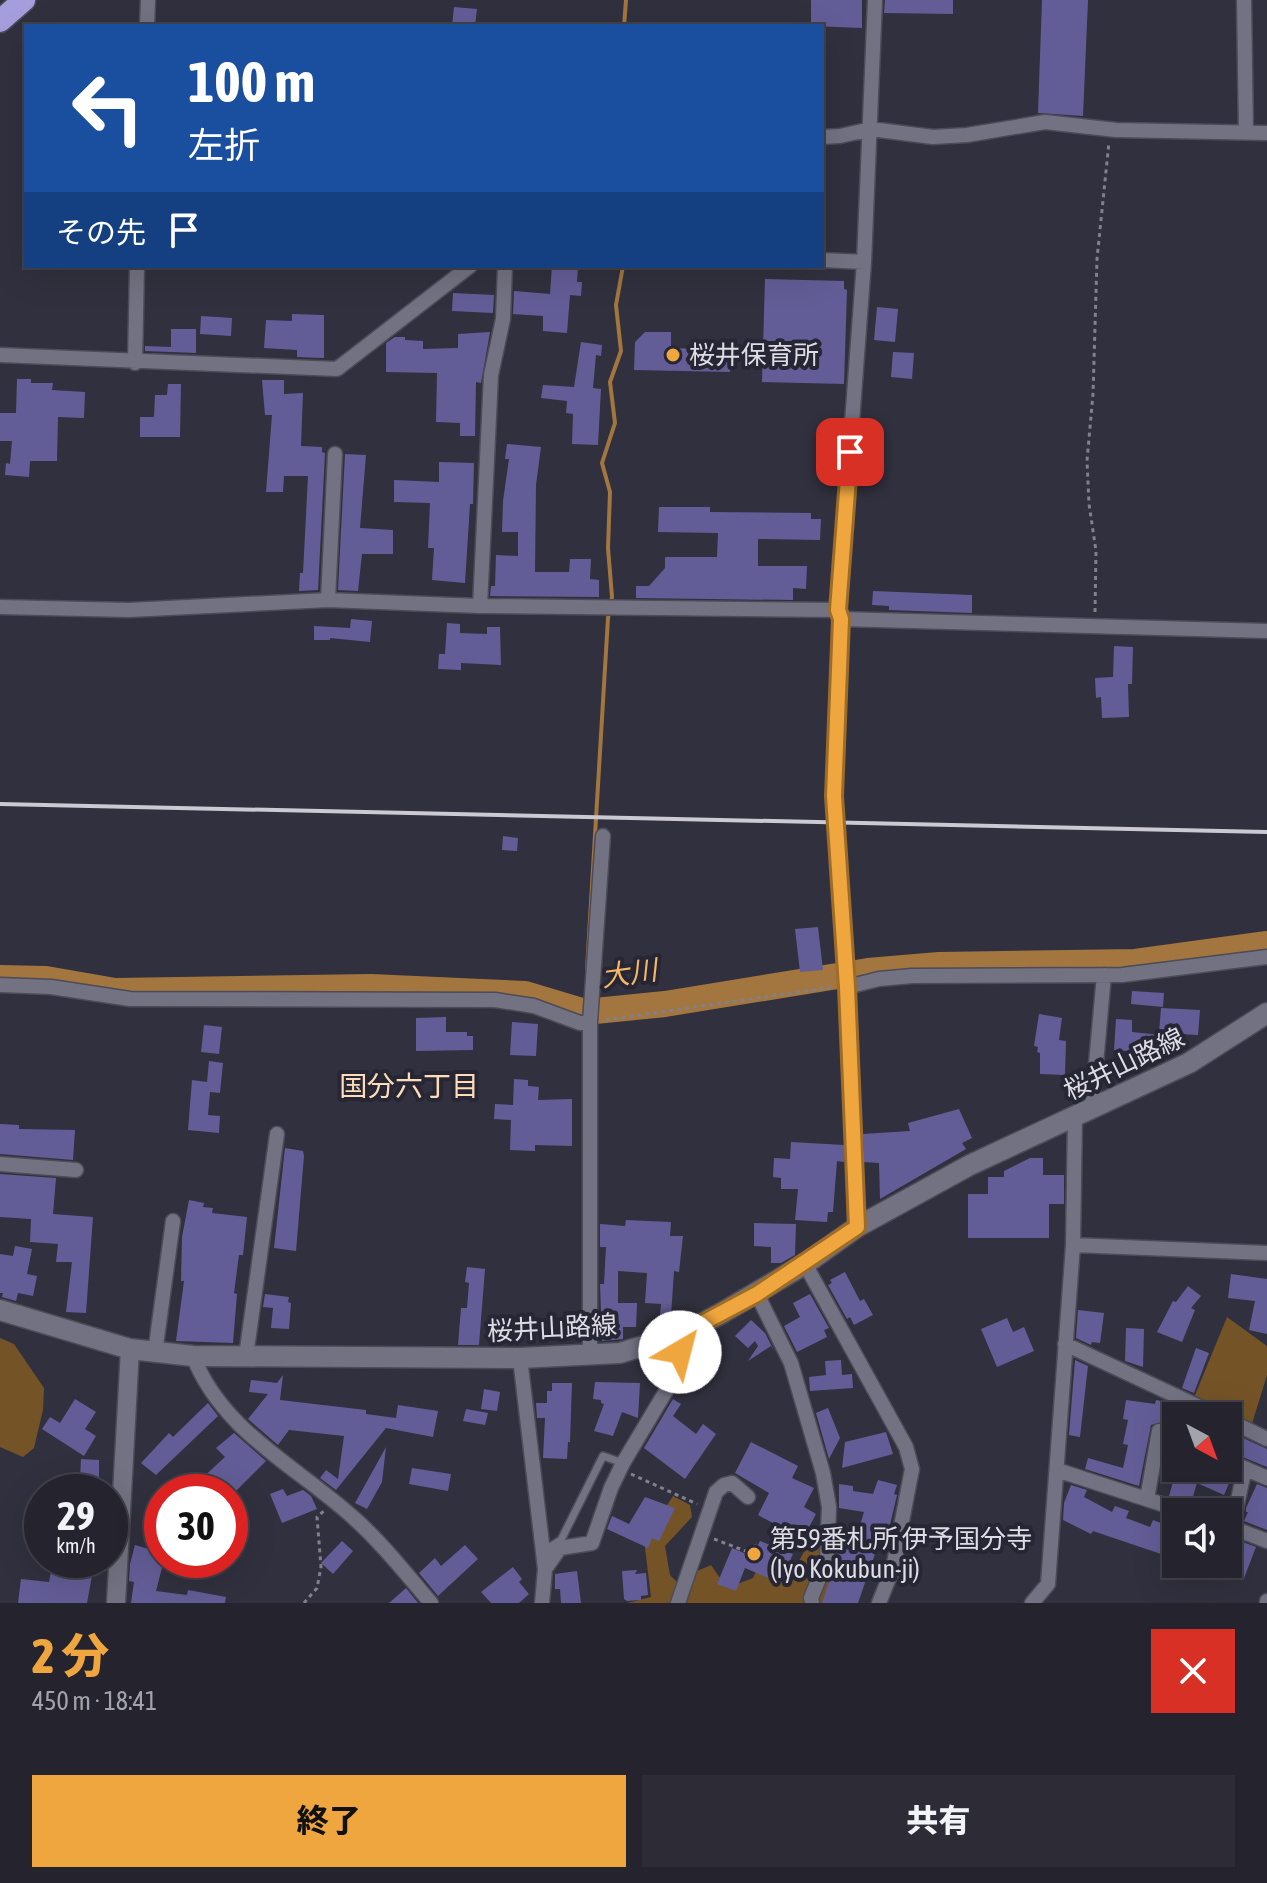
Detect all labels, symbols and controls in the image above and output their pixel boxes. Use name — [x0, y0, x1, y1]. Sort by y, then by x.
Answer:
text: 100 m — [188, 50, 315, 114]
icon: left — [56, 56, 160, 160]
text: 左折 — [188, 124, 260, 166]
icon: arrive — [162, 208, 206, 252]
text: その先 — [56, 215, 146, 249]
place label: 桜井保育所 — [689, 340, 819, 370]
marker: 桜井保育所 — [664, 346, 682, 364]
pin — [816, 418, 884, 486]
icon: arrive — [828, 430, 872, 474]
water label: 大川 — [599, 953, 662, 993]
street label: 桜井山路線 — [1059, 1022, 1189, 1106]
district label: 国分六丁目 — [339, 1070, 479, 1102]
street label: 桜井山路線 — [486, 1310, 618, 1346]
position arrow — [638, 1310, 722, 1394]
north arrow — [1162, 1402, 1242, 1482]
map controls — [1162, 1402, 1242, 1578]
speed limit sign: 30 — [144, 1474, 248, 1578]
text: 29 — [57, 1493, 95, 1538]
button: sound — [1162, 1498, 1242, 1578]
place label: 第59番札所 伊予国分寺 (Iyo Kokubun-ji) — [770, 1524, 1032, 1584]
text: km/h — [56, 1534, 96, 1557]
marker: 第59番札所 伊予国分寺 (Iyo Kokubun-ji) — [745, 1545, 763, 1563]
text: 2 分 — [32, 1628, 109, 1683]
button: close — [1151, 1629, 1235, 1713]
text: 450 m · 18:41 — [32, 1686, 157, 1716]
button: 終了 — [32, 1775, 626, 1867]
button: 共有 — [642, 1775, 1235, 1867]

